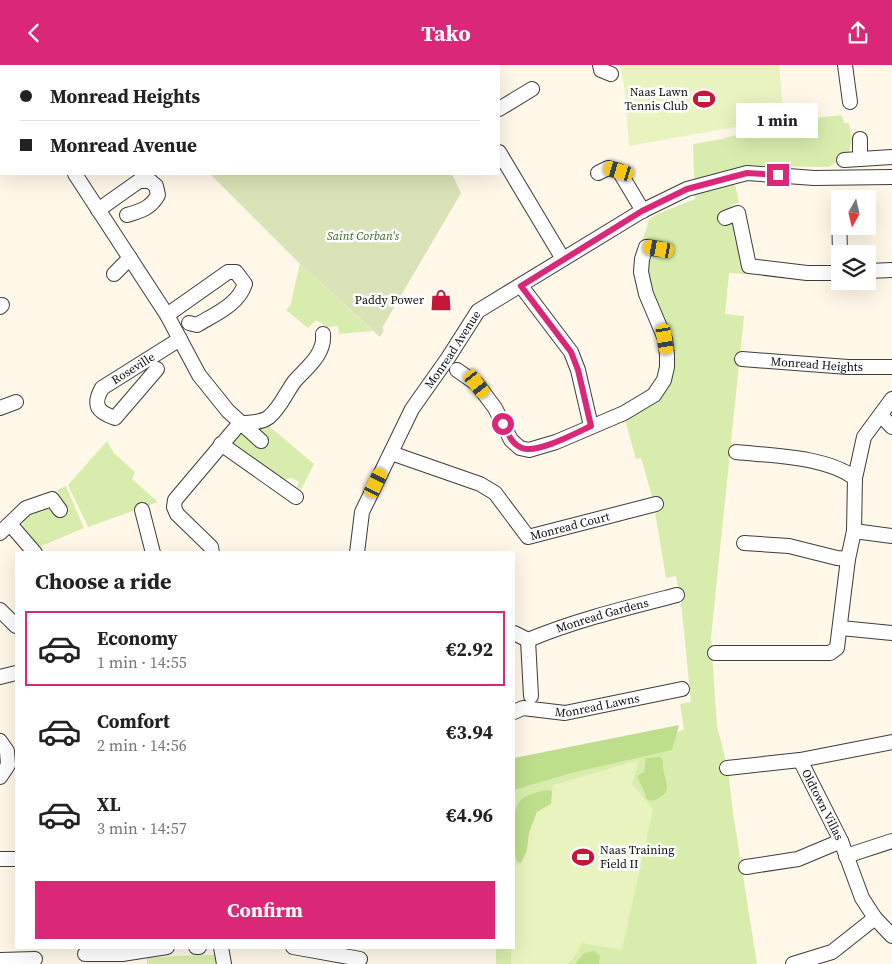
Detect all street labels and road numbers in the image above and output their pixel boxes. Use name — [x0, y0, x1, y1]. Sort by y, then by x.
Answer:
street label: Monread Avenue — [421, 307, 484, 392]
street label: Roseville — [108, 349, 158, 388]
street label: Monread Heights — [770, 353, 863, 375]
street label: Monread Court — [528, 508, 611, 544]
street label: Monread Gardens — [554, 595, 650, 637]
street label: Monread Lawns — [554, 690, 641, 721]
street label: Oldtown Villas — [798, 766, 847, 843]

